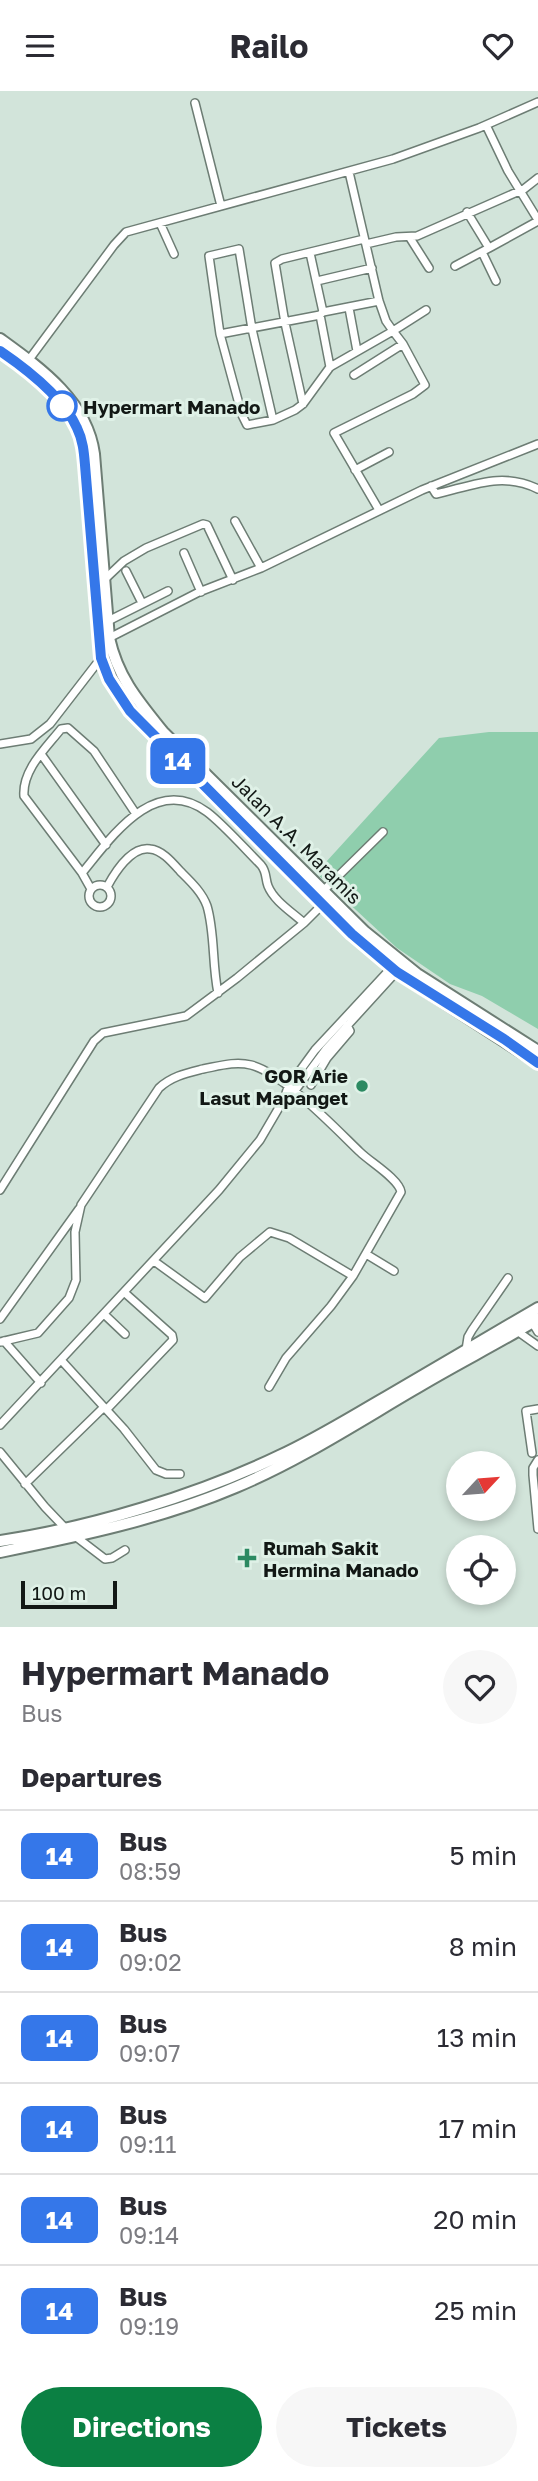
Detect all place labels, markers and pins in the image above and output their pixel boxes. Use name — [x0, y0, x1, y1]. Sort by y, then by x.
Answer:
marker: Hypermart Manado — [47, 391, 77, 421]
place label: Hypermart Manado — [83, 395, 260, 418]
place label: GOR Arie Lasut Mapanget — [199, 1064, 348, 1109]
marker: GOR Arie Lasut Mapanget — [354, 1078, 370, 1094]
place label: Rumah Sakit Hermina Manado — [263, 1536, 419, 1581]
marker: Rumah Sakit Hermina Manado — [237, 1548, 257, 1568]

